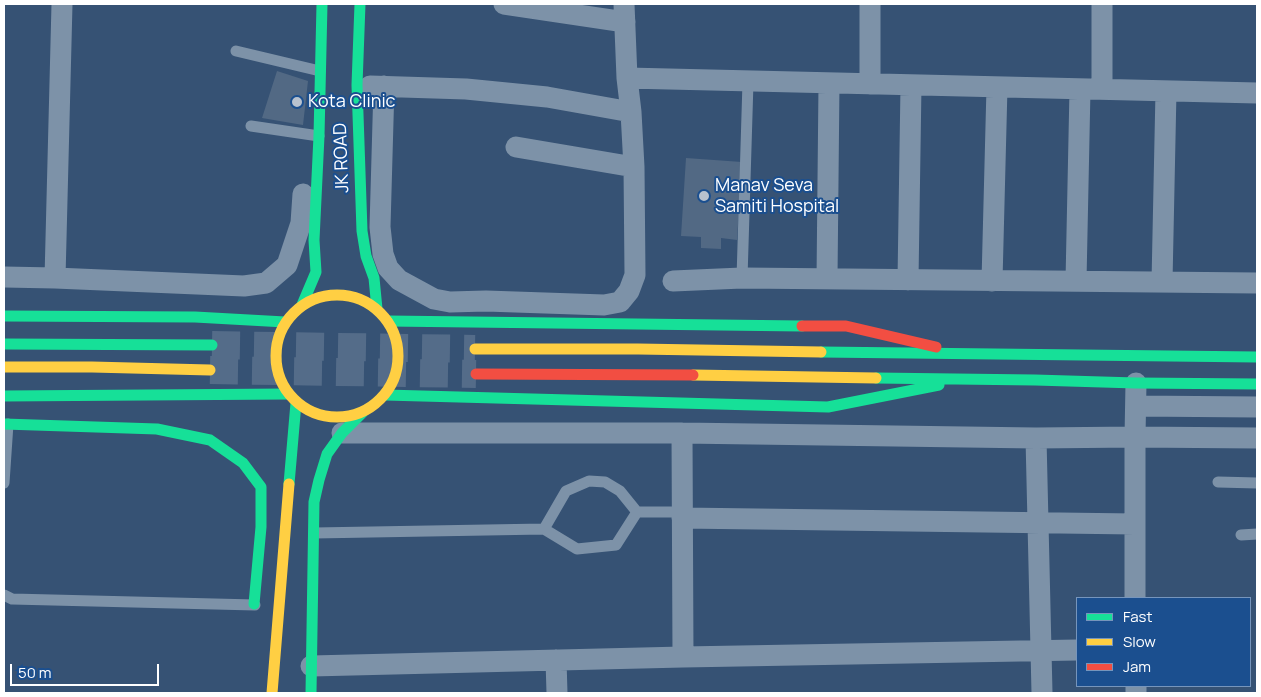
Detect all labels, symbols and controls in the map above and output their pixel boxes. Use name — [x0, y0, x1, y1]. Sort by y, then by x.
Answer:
place label: Kota Clinic — [308, 91, 396, 113]
marker: Kota Clinic — [290, 95, 304, 109]
street label: JK ROAD — [330, 123, 354, 193]
place label: Manav Seva Samiti Hospital — [715, 175, 839, 218]
marker: Manav Seva Samiti Hospital — [697, 189, 711, 203]
legend — [1076, 597, 1251, 687]
text: Fast — [1123, 606, 1152, 627]
text: Slow — [1123, 631, 1156, 652]
scale bar — [12, 654, 161, 686]
text: Jam — [1123, 656, 1151, 677]
text: 50 m — [18, 662, 52, 683]

